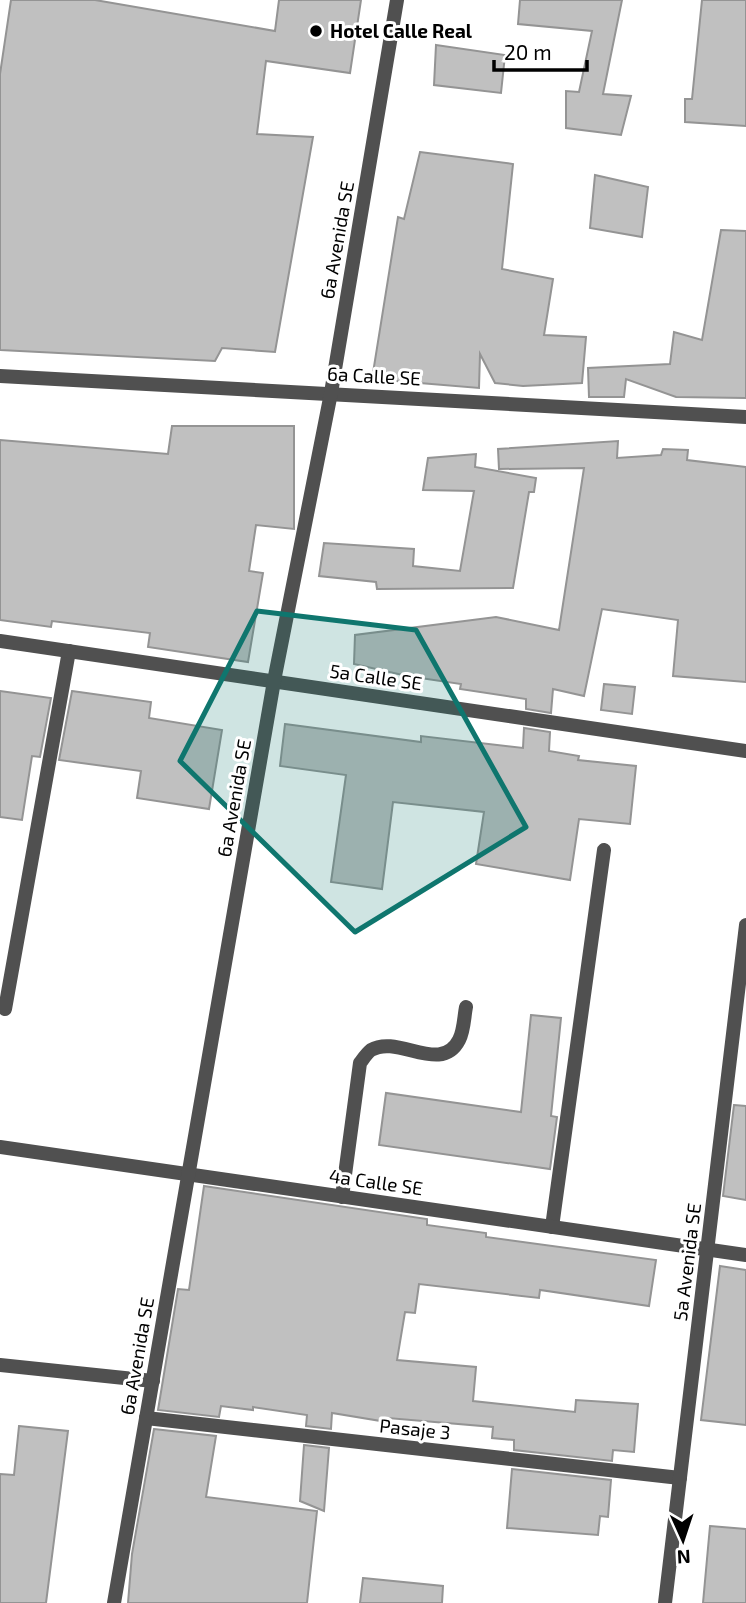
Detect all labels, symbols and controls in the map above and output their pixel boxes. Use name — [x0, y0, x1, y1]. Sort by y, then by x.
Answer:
place label: Hotel Calle Real — [330, 19, 473, 42]
marker: Hotel Calle Real — [308, 23, 324, 39]
scale bar — [494, 28, 587, 72]
text: 20 m — [504, 39, 552, 64]
street label: 6a Avenida SE — [315, 179, 358, 301]
street label: 6a Calle SE — [327, 362, 421, 389]
street label: 5a Calle SE — [328, 659, 424, 694]
street label: 6a Avenida SE — [212, 737, 255, 859]
street label: 4a Calle SE — [328, 1164, 425, 1199]
street label: 5a Avenida SE — [668, 1202, 705, 1322]
street label: 6a Avenida SE — [115, 1295, 158, 1417]
street label: Pasaje 3 — [378, 1413, 452, 1444]
north arrow — [648, 1505, 718, 1575]
text: N — [676, 1546, 691, 1569]

